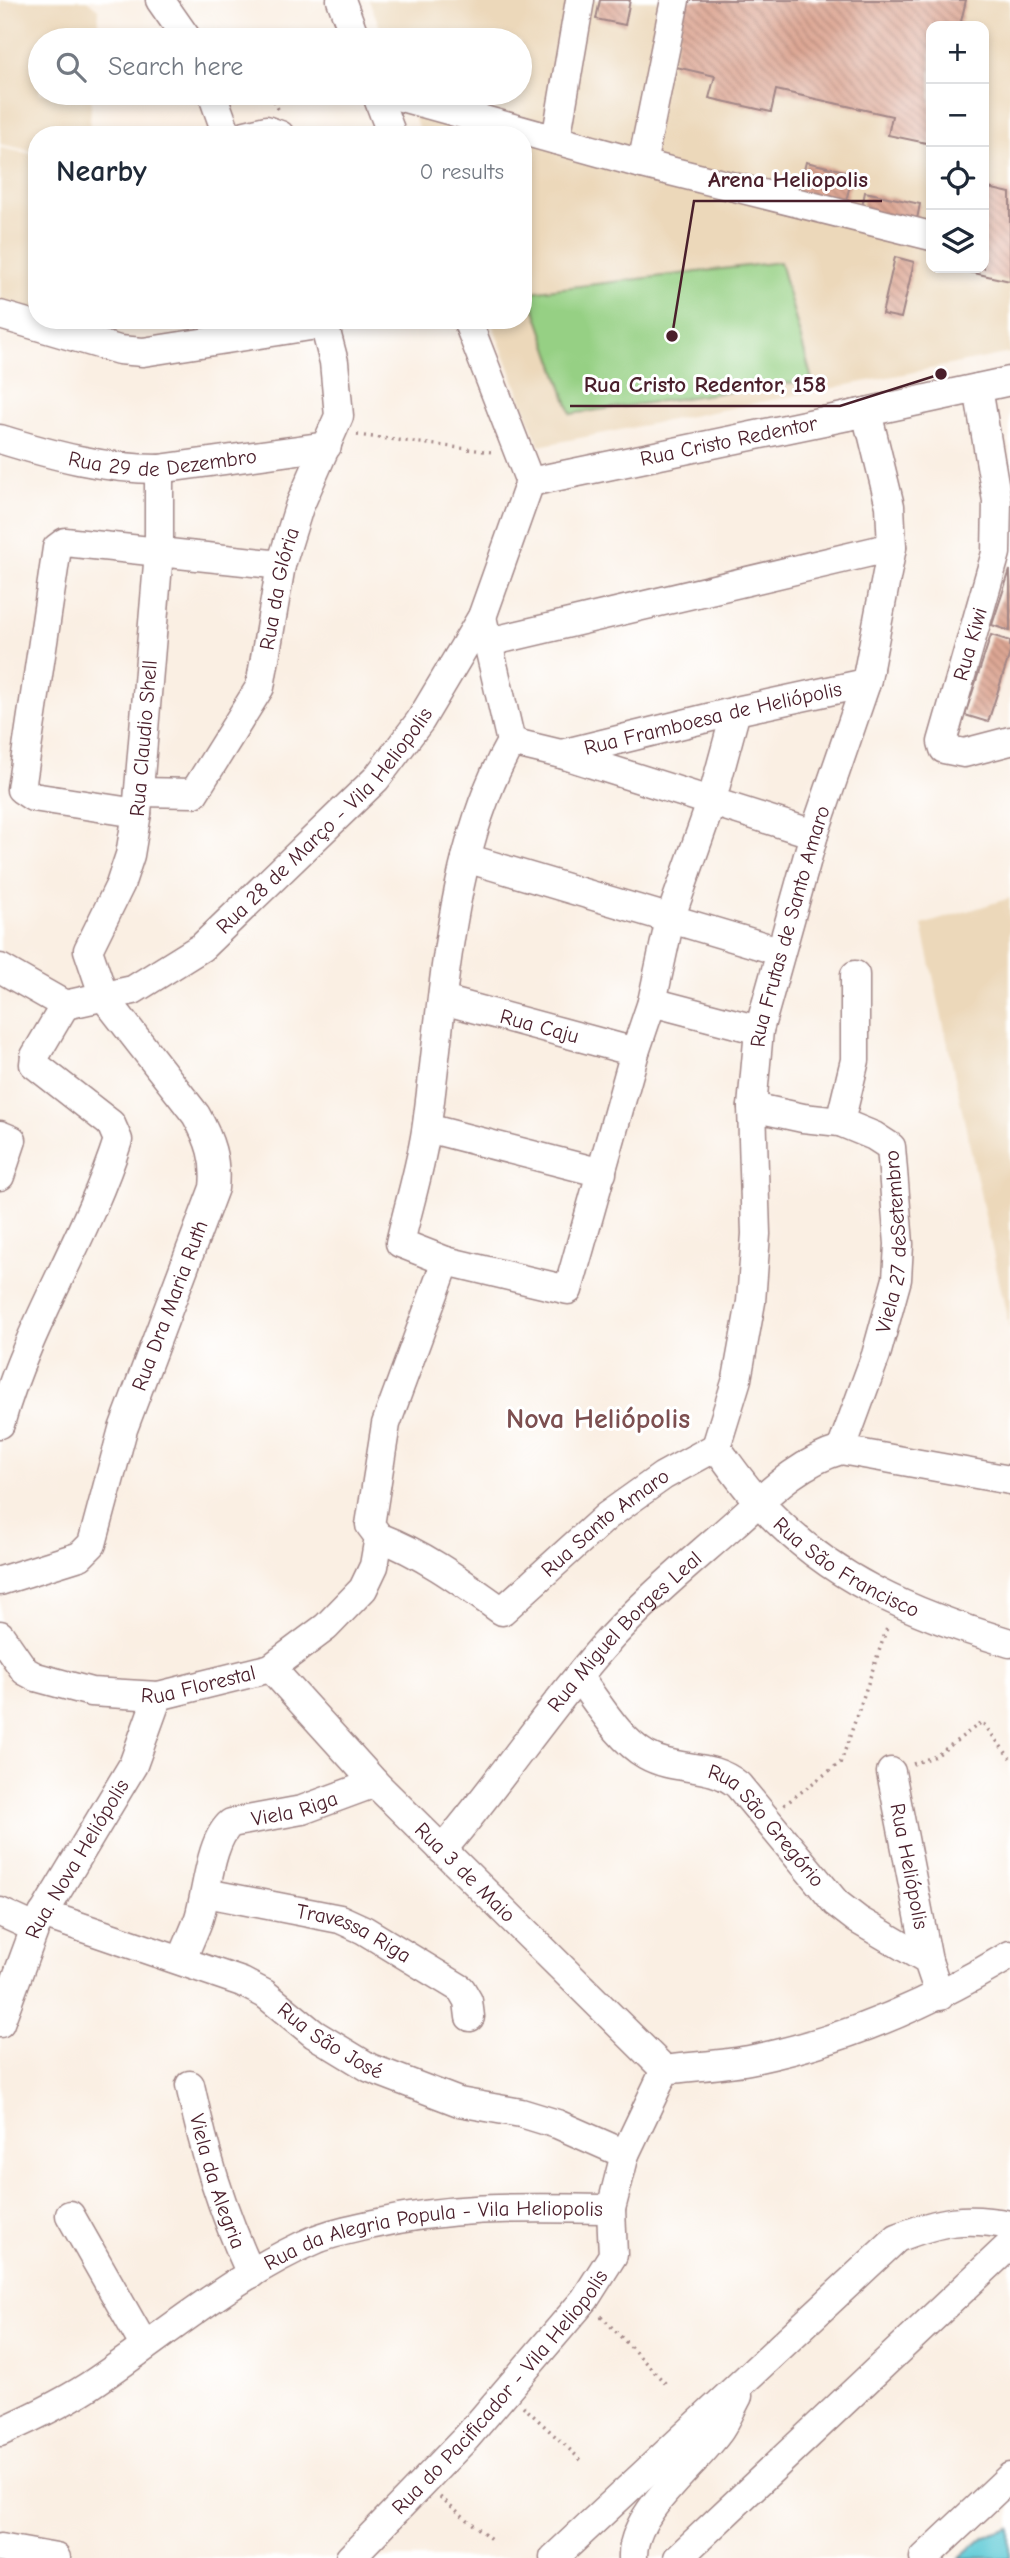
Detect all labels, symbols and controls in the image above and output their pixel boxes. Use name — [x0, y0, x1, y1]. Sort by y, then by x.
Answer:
map controls — [926, 21, 989, 273]
button: + — [926, 21, 989, 84]
search box — [28, 28, 532, 105]
icon: search — [52, 48, 90, 86]
text: Search here — [108, 52, 243, 82]
button: − — [926, 84, 989, 147]
button: locate — [926, 147, 989, 210]
text: Nearby — [56, 154, 147, 189]
callout: Arena Heliopolis — [694, 157, 882, 201]
text: 0 results — [420, 158, 504, 185]
text: Arena Heliopolis — [708, 166, 868, 193]
button: layers — [926, 210, 989, 273]
callout: Rua Cristo Redentor, 158 — [570, 362, 840, 406]
text: Rua Cristo Redentor, 158 — [584, 371, 826, 398]
street label: Rua Cristo Redentor — [638, 410, 820, 471]
street label: Rua 29 de Dezembro — [66, 444, 258, 481]
street label: Rua da Glória — [255, 524, 304, 652]
street label: Rua Kiwi — [948, 605, 992, 683]
street label: Rua Claudio Shell — [125, 659, 162, 817]
street label: Rua Framboesa de Heliópolis — [581, 677, 844, 760]
street label: Rua 28 de Março - Vila Heliopolis — [211, 703, 437, 939]
street label: Rua Frutas de Santo Amaro — [746, 802, 835, 1048]
street label: Rua Caju — [497, 1004, 582, 1048]
street label: Viela 27 deSetembro — [871, 1149, 911, 1335]
street label: Rua Dra Maria Ruth — [127, 1217, 213, 1394]
district label: Nova Heliópolis — [506, 1403, 690, 1435]
street label: Rua Santo Amaro — [536, 1463, 674, 1582]
street label: Rua São Francisco — [768, 1512, 923, 1622]
street label: Rua Miguel Borges Leal — [542, 1546, 706, 1717]
street label: Rua Florestal — [140, 1660, 258, 1709]
street label: Rua São Gregório — [705, 1759, 830, 1892]
street label: Rua. Nova Heliópolis — [20, 1775, 134, 1942]
street label: Viela Riga — [249, 1786, 341, 1831]
street label: Rua Heliópolis — [885, 1801, 933, 1931]
street label: Rua 3 de Maio — [410, 1817, 521, 1927]
street label: Travessa Riga — [294, 1899, 415, 1968]
street label: Rua São José — [273, 1997, 386, 2084]
street label: Viela da Alegria — [185, 2111, 251, 2252]
street label: Rua da Alegria Popula - Vila Heliopolis — [260, 2196, 603, 2275]
street label: Rua do Pacificador - Vila Heliopolis — [387, 2265, 613, 2519]

